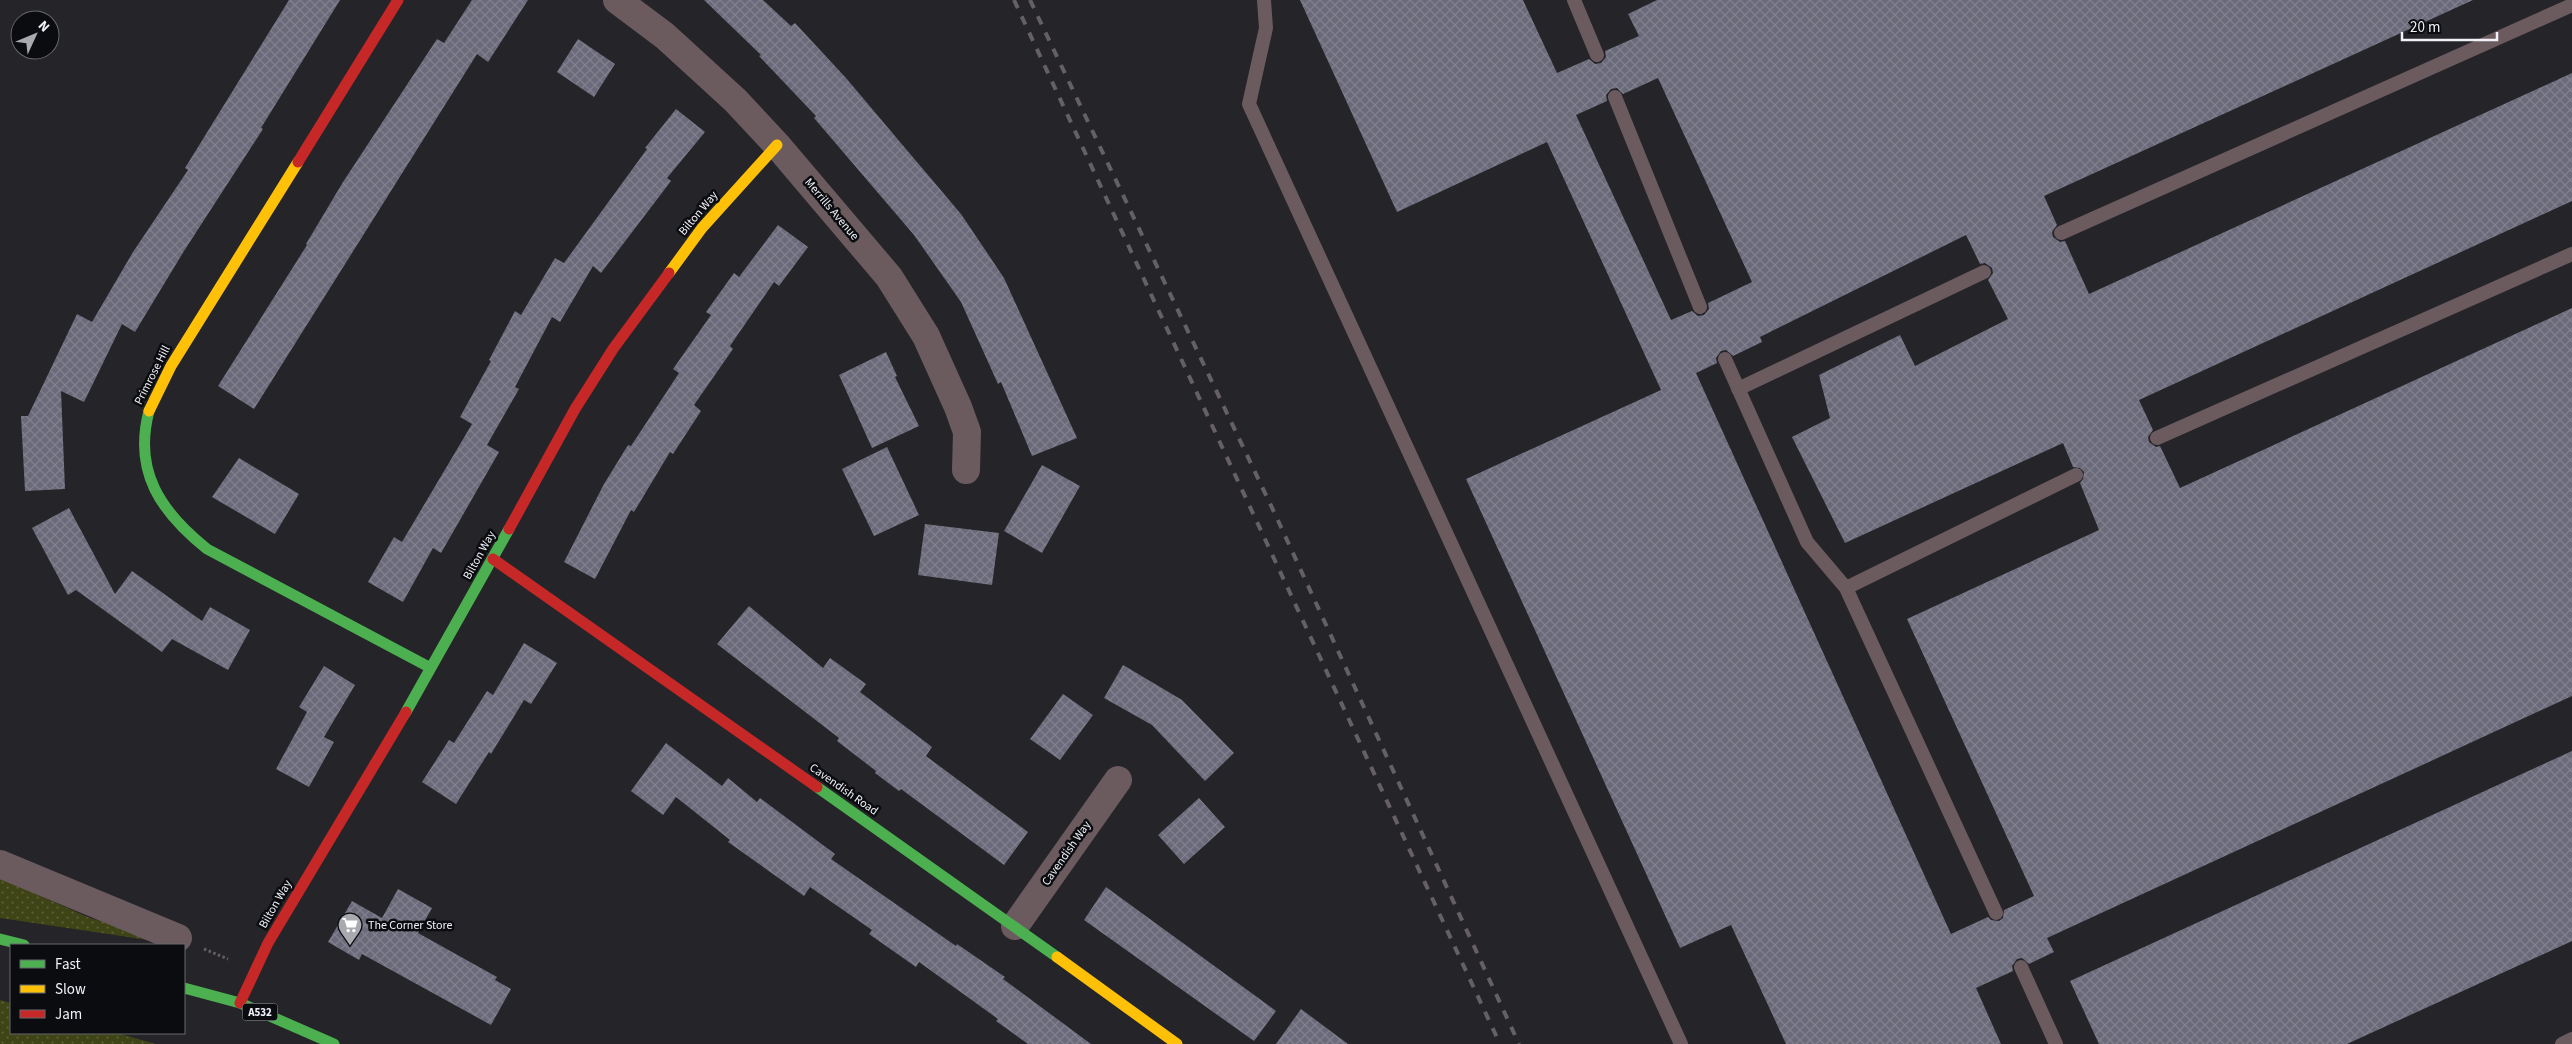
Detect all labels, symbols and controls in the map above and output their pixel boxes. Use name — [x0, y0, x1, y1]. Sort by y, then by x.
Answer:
north arrow — [10, 10, 60, 60]
scale bar — [2402, 10, 2497, 42]
text: N — [33, 16, 54, 37]
text: 20 m — [2410, 17, 2440, 38]
street label: Merrills Avenue — [801, 175, 863, 244]
street label: Bilton Way — [675, 187, 722, 239]
street label: Primrose Hill — [130, 343, 175, 408]
street label: Bilton Way — [459, 527, 500, 583]
street label: Cavendish Road — [806, 759, 881, 819]
street label: Cavendish Way — [1038, 817, 1095, 889]
street label: Bilton Way — [255, 877, 296, 932]
supermarket icon: The Corner Store — [337, 912, 363, 946]
place label: The Corner Store — [368, 917, 452, 934]
legend — [10, 944, 185, 1034]
text: Fast — [55, 954, 81, 975]
text: Slow — [55, 979, 86, 1000]
text: Jam — [55, 1004, 82, 1025]
road number: A532 — [242, 1004, 278, 1020]

